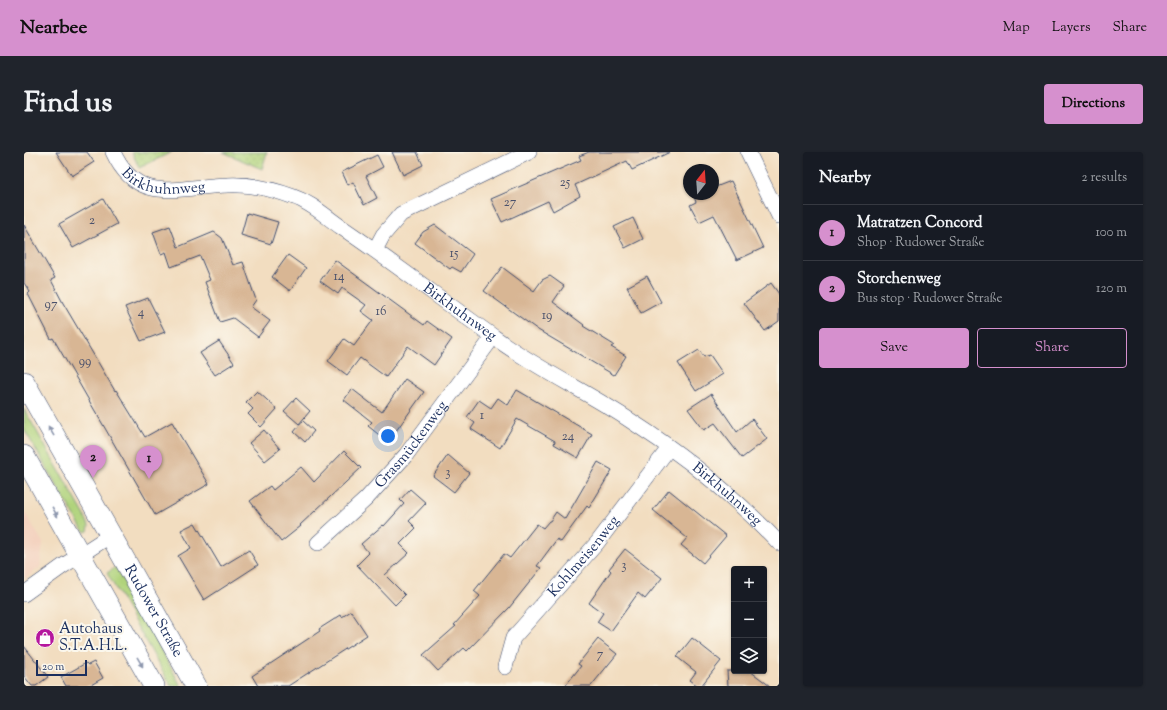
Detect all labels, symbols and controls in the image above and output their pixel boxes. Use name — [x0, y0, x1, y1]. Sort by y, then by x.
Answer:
text: Nearbee — [20, 15, 87, 42]
text: Map — [1003, 18, 1030, 38]
text: Layers — [1052, 18, 1090, 38]
text: Share — [1112, 18, 1147, 38]
text: Find us — [24, 84, 112, 124]
button: Directions — [1044, 84, 1143, 124]
street label: Birkhuhnweg — [116, 163, 206, 200]
north arrow — [683, 164, 719, 200]
text: Nearby — [819, 166, 871, 190]
text: 2 results — [1082, 169, 1127, 187]
house number: 25 — [560, 174, 571, 192]
house number: 27 — [504, 194, 517, 212]
house number: 2 — [89, 212, 95, 230]
text: Matratzen Concord — [857, 213, 983, 234]
text: 1 — [830, 224, 834, 242]
text: 100 m — [1095, 224, 1127, 242]
text: Shop · Rudower Straße — [857, 234, 985, 252]
house number: 15 — [450, 245, 459, 263]
house number: 14 — [334, 268, 345, 286]
text: Storchenweg — [857, 269, 941, 290]
street label: Birkhuhnweg — [418, 278, 501, 346]
text: 2 — [829, 280, 835, 298]
text: 120 m — [1096, 280, 1127, 298]
text: Bus stop · Rudower Straße — [857, 290, 1003, 308]
house number: 97 — [45, 296, 58, 314]
house number: 16 — [376, 303, 386, 321]
house number: 4 — [138, 304, 145, 322]
house number: 19 — [542, 307, 552, 325]
button: Save — [819, 328, 969, 368]
button: Share — [977, 328, 1127, 368]
house number: 99 — [79, 353, 91, 371]
street label: Grasmückenweg — [370, 397, 453, 493]
house number: 1 — [480, 407, 485, 425]
one-way arrow — [48, 425, 55, 437]
your location — [378, 426, 398, 446]
house number: 24 — [562, 428, 575, 446]
pin: 2 — [80, 445, 106, 478]
pin: 1 — [136, 446, 162, 479]
street label: Birkhuhnweg — [687, 458, 767, 531]
house number: 3 — [445, 464, 451, 482]
one-way arrow — [52, 506, 59, 518]
street label: Kohlmeisenweg — [543, 511, 625, 602]
house number: 3 — [621, 557, 627, 575]
street label: Rudower Straße — [119, 561, 188, 661]
map controls — [731, 566, 767, 674]
button: + — [731, 566, 767, 602]
button: − — [731, 602, 767, 638]
place label: Autohaus S.T.A.H.L. — [59, 619, 127, 657]
shop icon: Autohaus S.T.A.H.L. — [34, 627, 56, 649]
button: layers — [731, 638, 767, 674]
house number: 7 — [597, 646, 604, 664]
one-way arrow — [137, 656, 144, 668]
scale bar — [36, 658, 87, 677]
text: 20 m — [42, 659, 64, 675]

